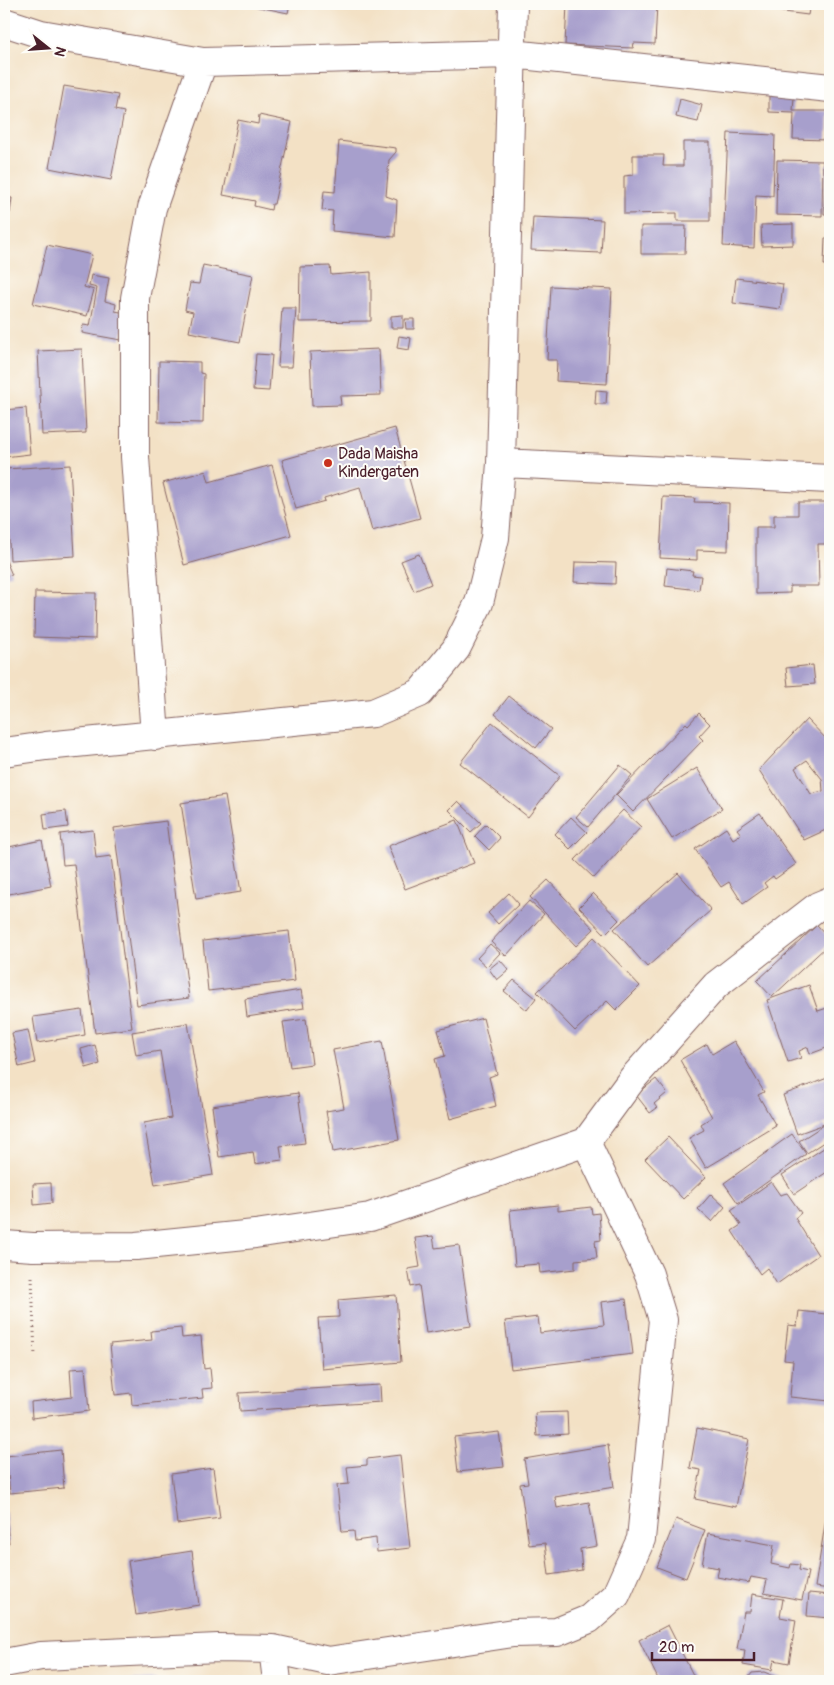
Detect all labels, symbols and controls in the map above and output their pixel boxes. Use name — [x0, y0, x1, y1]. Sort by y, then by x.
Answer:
north arrow — [22, 22, 72, 72]
text: N — [50, 45, 69, 59]
place label: Dada Maisha Kindergaten — [338, 444, 419, 482]
marker: Dada Maisha Kindergaten — [322, 457, 334, 469]
scale bar — [652, 1630, 754, 1662]
text: 20 m — [659, 1638, 694, 1657]

